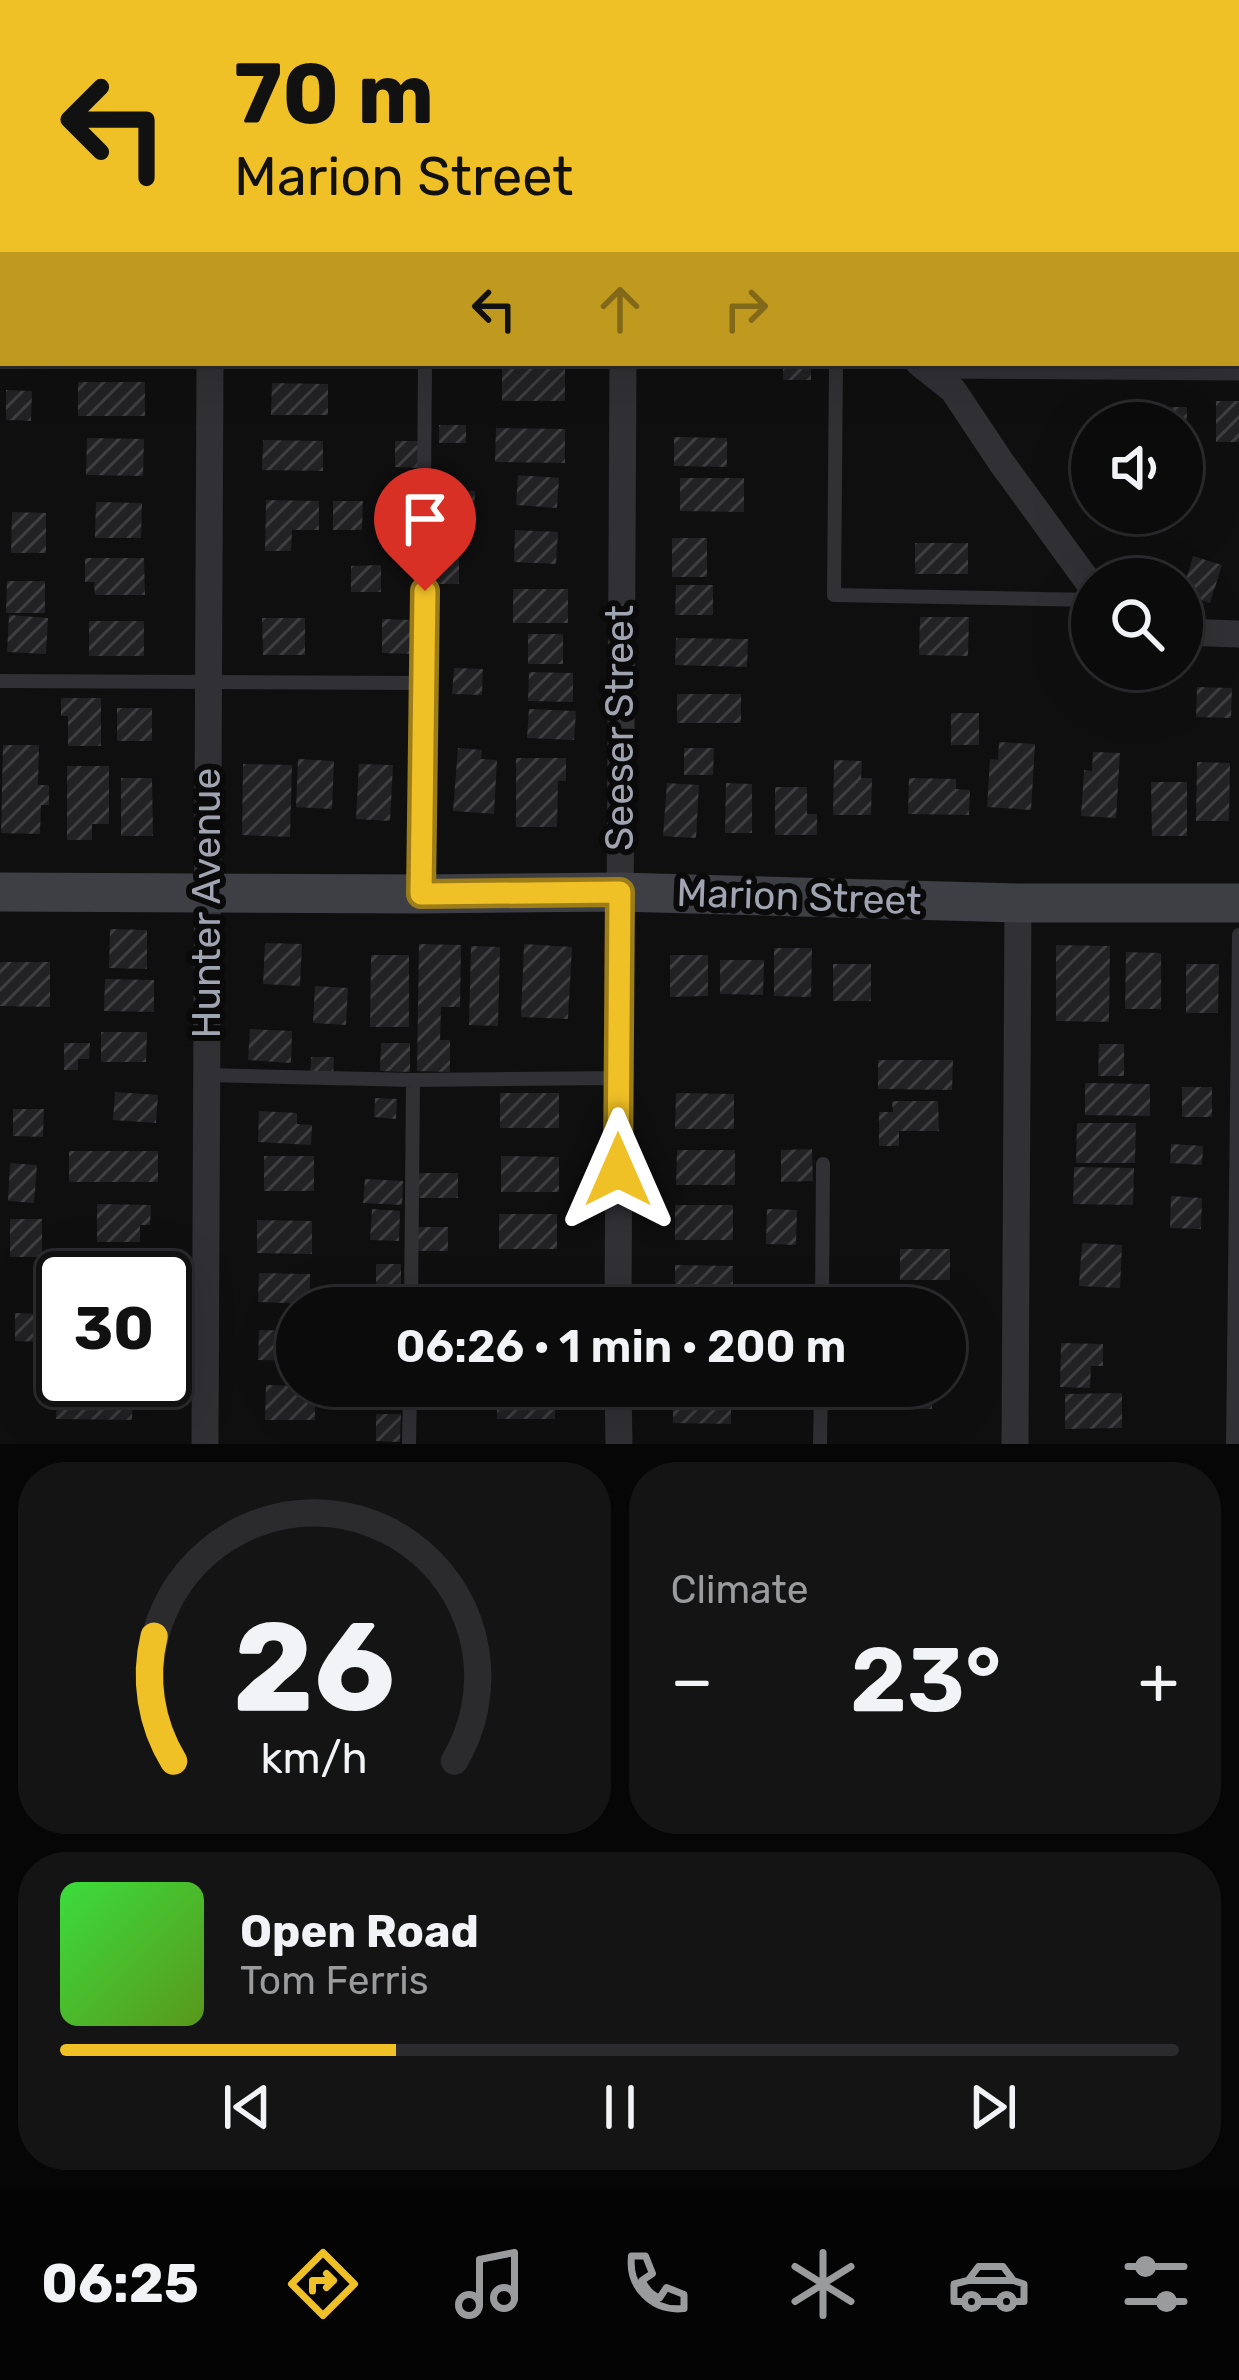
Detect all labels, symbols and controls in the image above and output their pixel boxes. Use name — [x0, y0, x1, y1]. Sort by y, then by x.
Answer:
text: 70 m — [234, 44, 434, 144]
icon: left — [36, 48, 192, 204]
text: Marion Street — [234, 145, 573, 209]
icon: left — [461, 276, 527, 342]
icon: ahead — [587, 276, 653, 342]
icon: right — [713, 276, 779, 342]
map controls — [1071, 402, 1203, 690]
button: sound — [1071, 402, 1203, 534]
pin — [374, 468, 476, 591]
icon: arrive — [392, 486, 458, 552]
button: search — [1071, 558, 1203, 690]
street label: Seeser Street — [597, 605, 643, 851]
street label: Hunter Avenue — [184, 768, 230, 1038]
street label: Marion Street — [676, 870, 922, 924]
position arrow — [555, 1107, 681, 1233]
speed limit sign: 30 — [36, 1251, 192, 1407]
text: 06:26 · 1 min · 200 m — [396, 1320, 846, 1373]
text: Climate — [671, 1567, 809, 1613]
text: 26 — [233, 1593, 395, 1741]
text: 23° — [850, 1627, 1001, 1734]
text: − — [671, 1641, 713, 1720]
text: + — [1138, 1641, 1179, 1720]
text: km/h — [261, 1733, 368, 1784]
text: Open Road — [240, 1905, 479, 1958]
text: Tom Ferris — [240, 1958, 429, 2004]
icon: previous — [214, 2074, 280, 2140]
icon: pause — [587, 2074, 653, 2140]
icon: next — [960, 2074, 1026, 2140]
icon: directions — [281, 2242, 365, 2326]
icon: music — [448, 2242, 532, 2326]
icon: phone — [614, 2242, 698, 2326]
icon: climate — [781, 2242, 865, 2326]
icon: car — [947, 2242, 1031, 2326]
icon: filters — [1114, 2242, 1198, 2326]
text: 06:25 — [41, 2252, 199, 2316]

